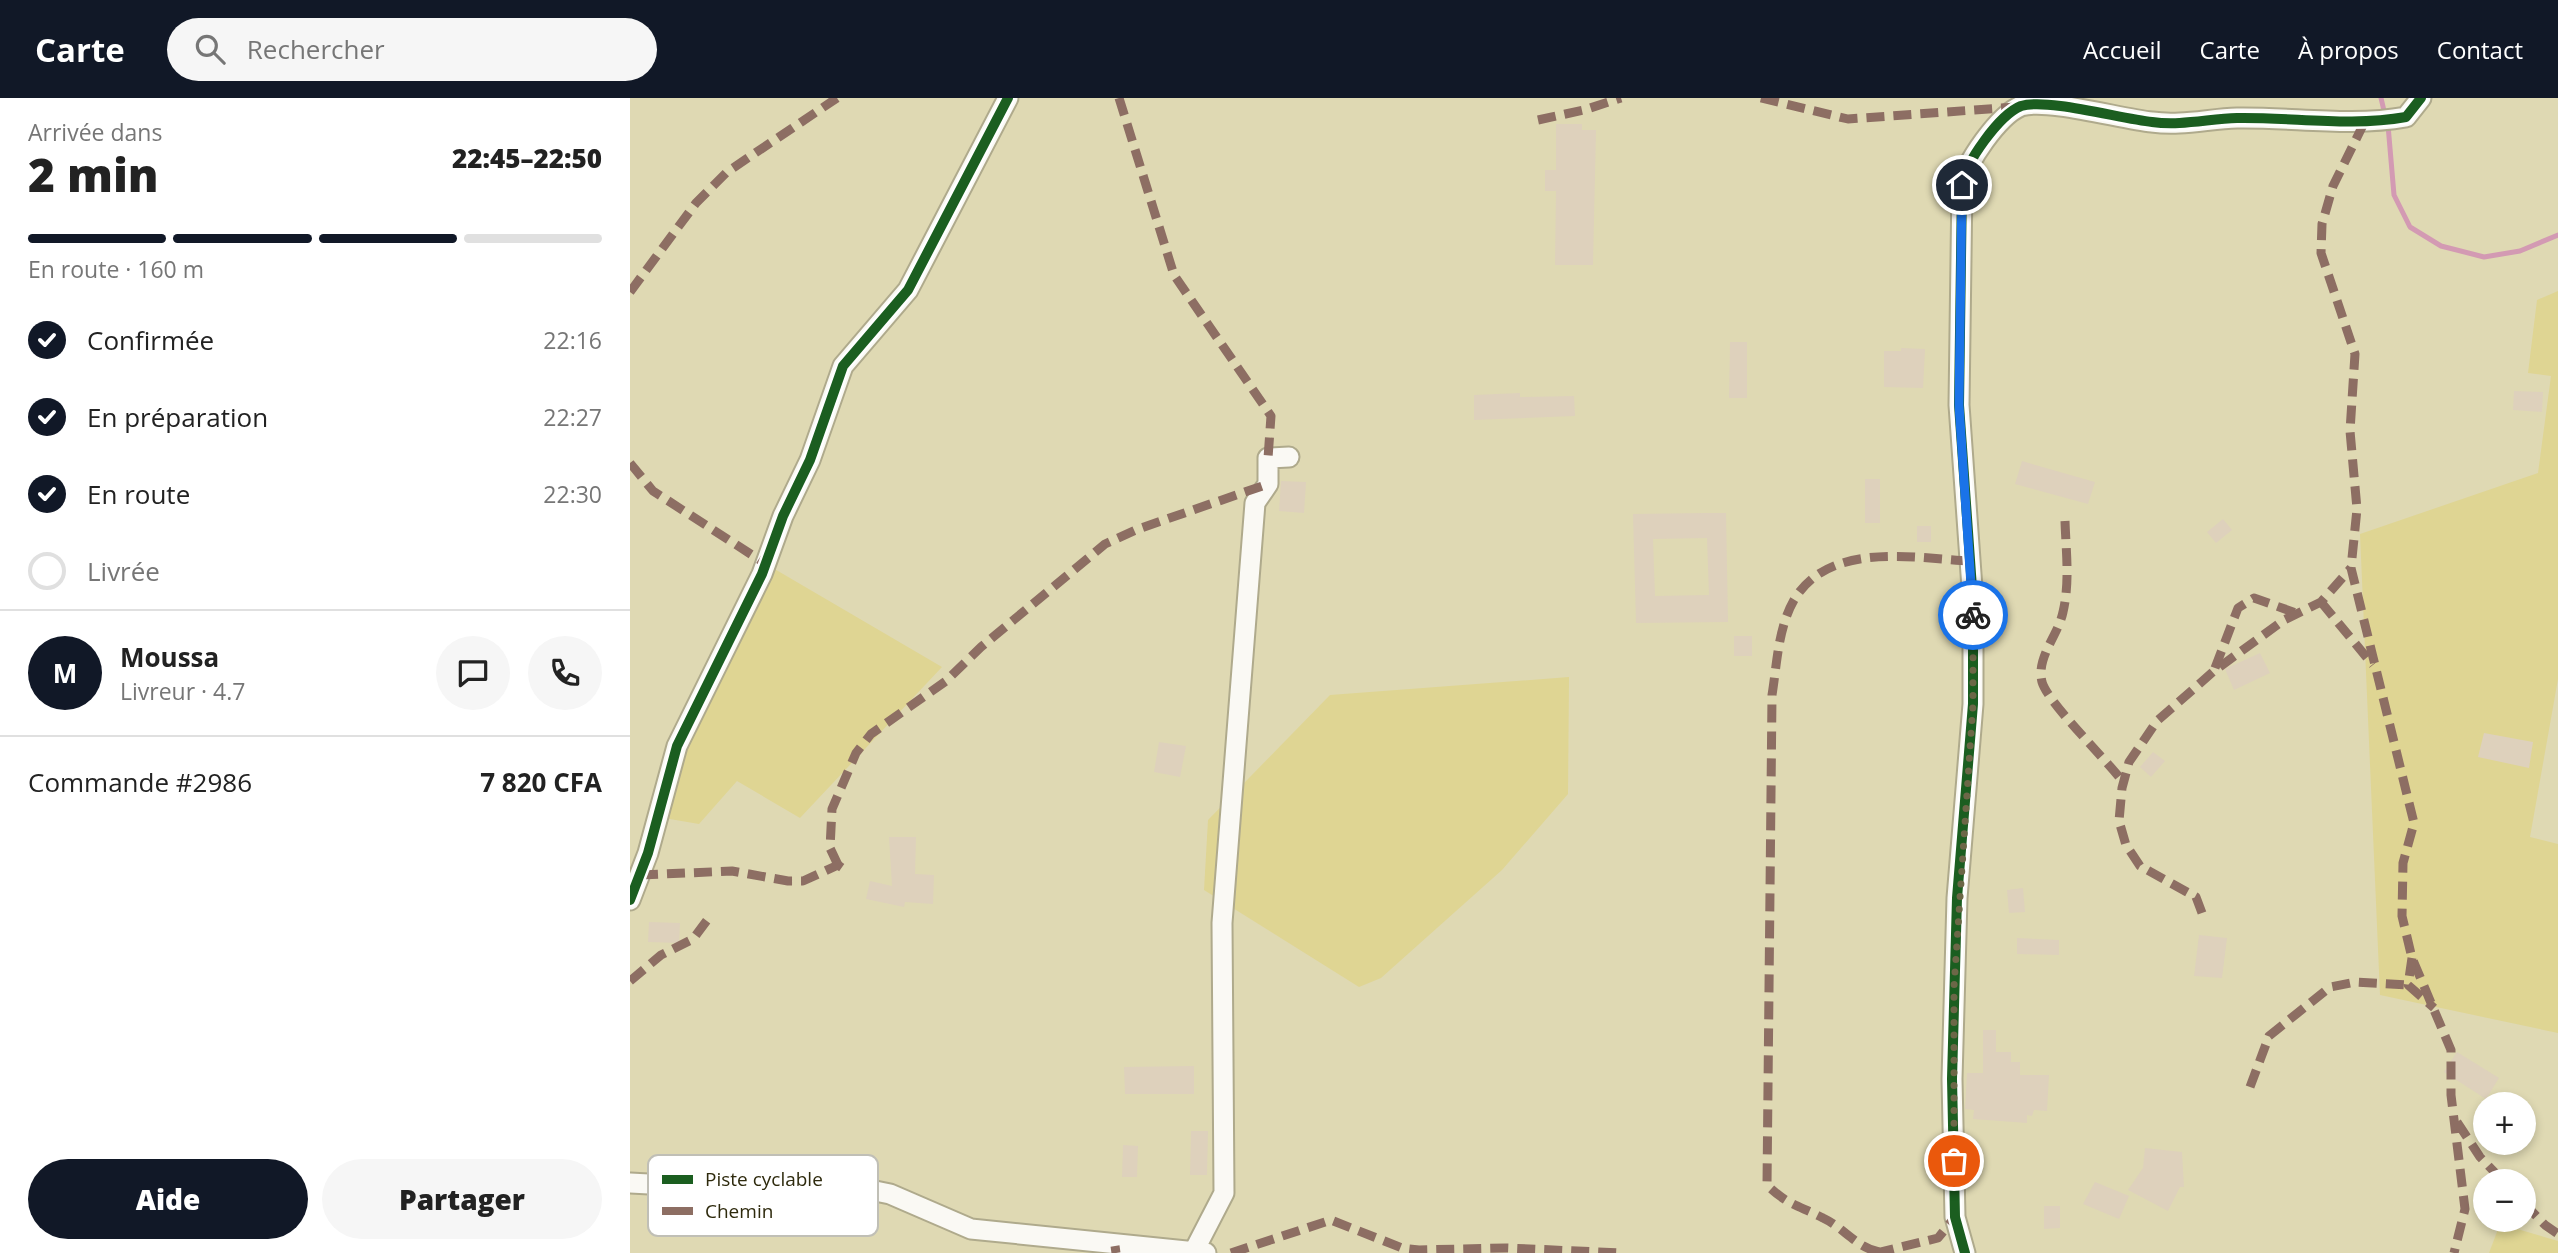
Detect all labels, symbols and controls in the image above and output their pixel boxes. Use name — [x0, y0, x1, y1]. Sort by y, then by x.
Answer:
search box — [167, 18, 657, 81]
text: Carte — [35, 27, 125, 72]
icon: search — [191, 30, 229, 68]
text: Rechercher — [247, 31, 385, 67]
text: Accueil — [2083, 33, 2162, 66]
text: Carte — [2200, 33, 2260, 66]
text: À propos — [2298, 33, 2399, 66]
text: Contact — [2437, 33, 2523, 66]
text: Arrivée dans — [28, 116, 162, 148]
text: 22:45–22:50 — [452, 140, 602, 176]
text: 2 min — [28, 143, 159, 205]
pin — [1932, 155, 1992, 215]
icon: home — [1943, 166, 1981, 204]
text: En route · 160 m — [28, 253, 204, 285]
icon: check — [28, 321, 66, 359]
text: Confirmée — [87, 322, 214, 358]
text: 22:16 — [543, 324, 602, 356]
icon: check — [28, 398, 66, 436]
text: En préparation — [87, 399, 268, 435]
text: 22:27 — [543, 401, 602, 433]
icon: check — [28, 475, 66, 513]
text: En route — [87, 476, 190, 512]
text: 22:30 — [543, 478, 602, 510]
text: Livrée — [87, 553, 160, 589]
courier — [1938, 580, 2008, 650]
icon: bike — [1954, 596, 1992, 634]
button: chat — [436, 636, 510, 710]
button: phone — [528, 636, 602, 710]
text: Moussa — [120, 639, 219, 675]
text: M — [53, 655, 77, 691]
text: Livreur · 4.7 — [120, 675, 245, 707]
text: Commande #2986 — [28, 764, 252, 800]
text: 7 820 CFA — [480, 764, 602, 800]
map controls — [2473, 1092, 2536, 1232]
button: + — [2473, 1092, 2536, 1155]
pin — [1924, 1131, 1984, 1191]
icon: bag — [1935, 1142, 1973, 1180]
legend — [648, 1155, 878, 1236]
button: Aide — [28, 1159, 308, 1239]
button: Partager — [322, 1159, 602, 1239]
text: Piste cyclable — [705, 1166, 823, 1192]
button: − — [2473, 1169, 2536, 1232]
text: Chemin — [705, 1198, 773, 1224]

